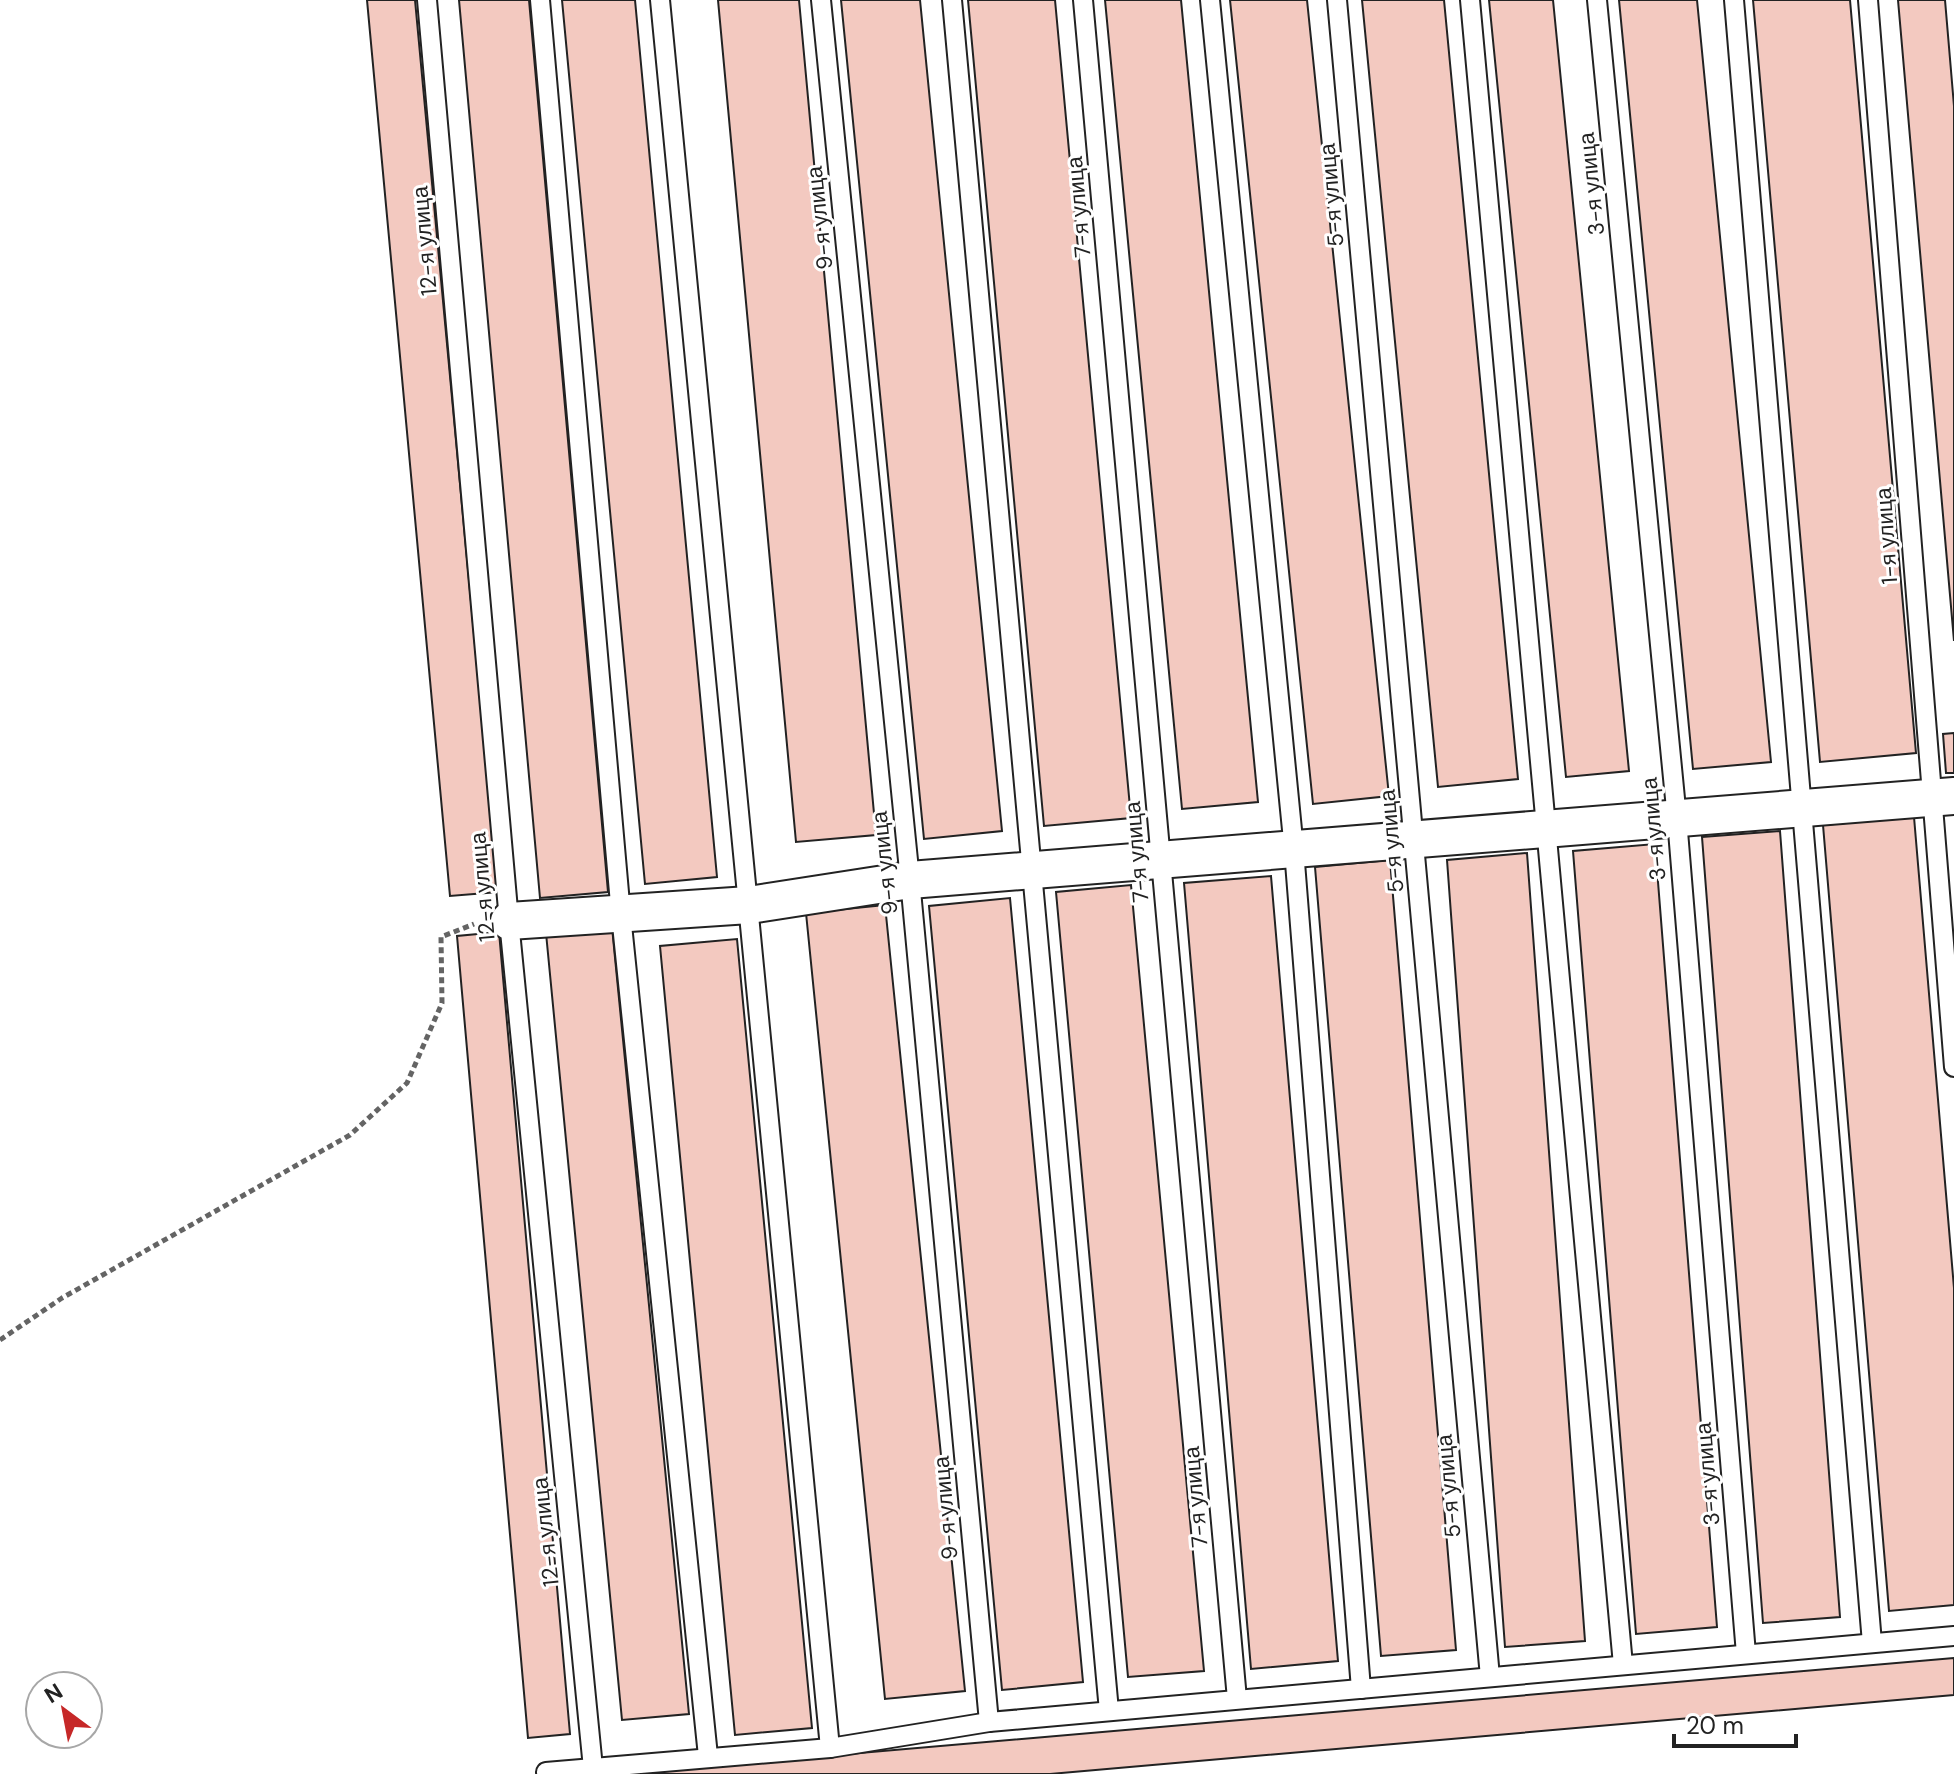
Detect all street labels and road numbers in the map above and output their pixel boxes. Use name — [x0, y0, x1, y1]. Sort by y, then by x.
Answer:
street label: 3-я улица — [1572, 130, 1611, 237]
street label: 5-я улица — [1312, 141, 1350, 248]
street label: 7-я улица — [1060, 155, 1097, 259]
street label: 9-я улица — [800, 164, 839, 271]
street label: 12-я улица — [405, 184, 444, 297]
street label: 1-я улица — [1869, 486, 1904, 585]
street label: 3-я улица — [1634, 776, 1672, 882]
street label: 5-я улица — [1372, 787, 1410, 894]
street label: 7-я улица — [1118, 800, 1155, 904]
street label: 9-я улица — [865, 809, 904, 916]
street label: 12-я улица — [463, 830, 502, 943]
street label: 3-я улица — [1688, 1421, 1726, 1527]
street label: 5-я улица — [1429, 1432, 1467, 1539]
street label: 7-я улица — [1177, 1445, 1214, 1549]
street label: 9-я улица — [926, 1454, 964, 1561]
street label: 12-я улица — [525, 1475, 566, 1588]

